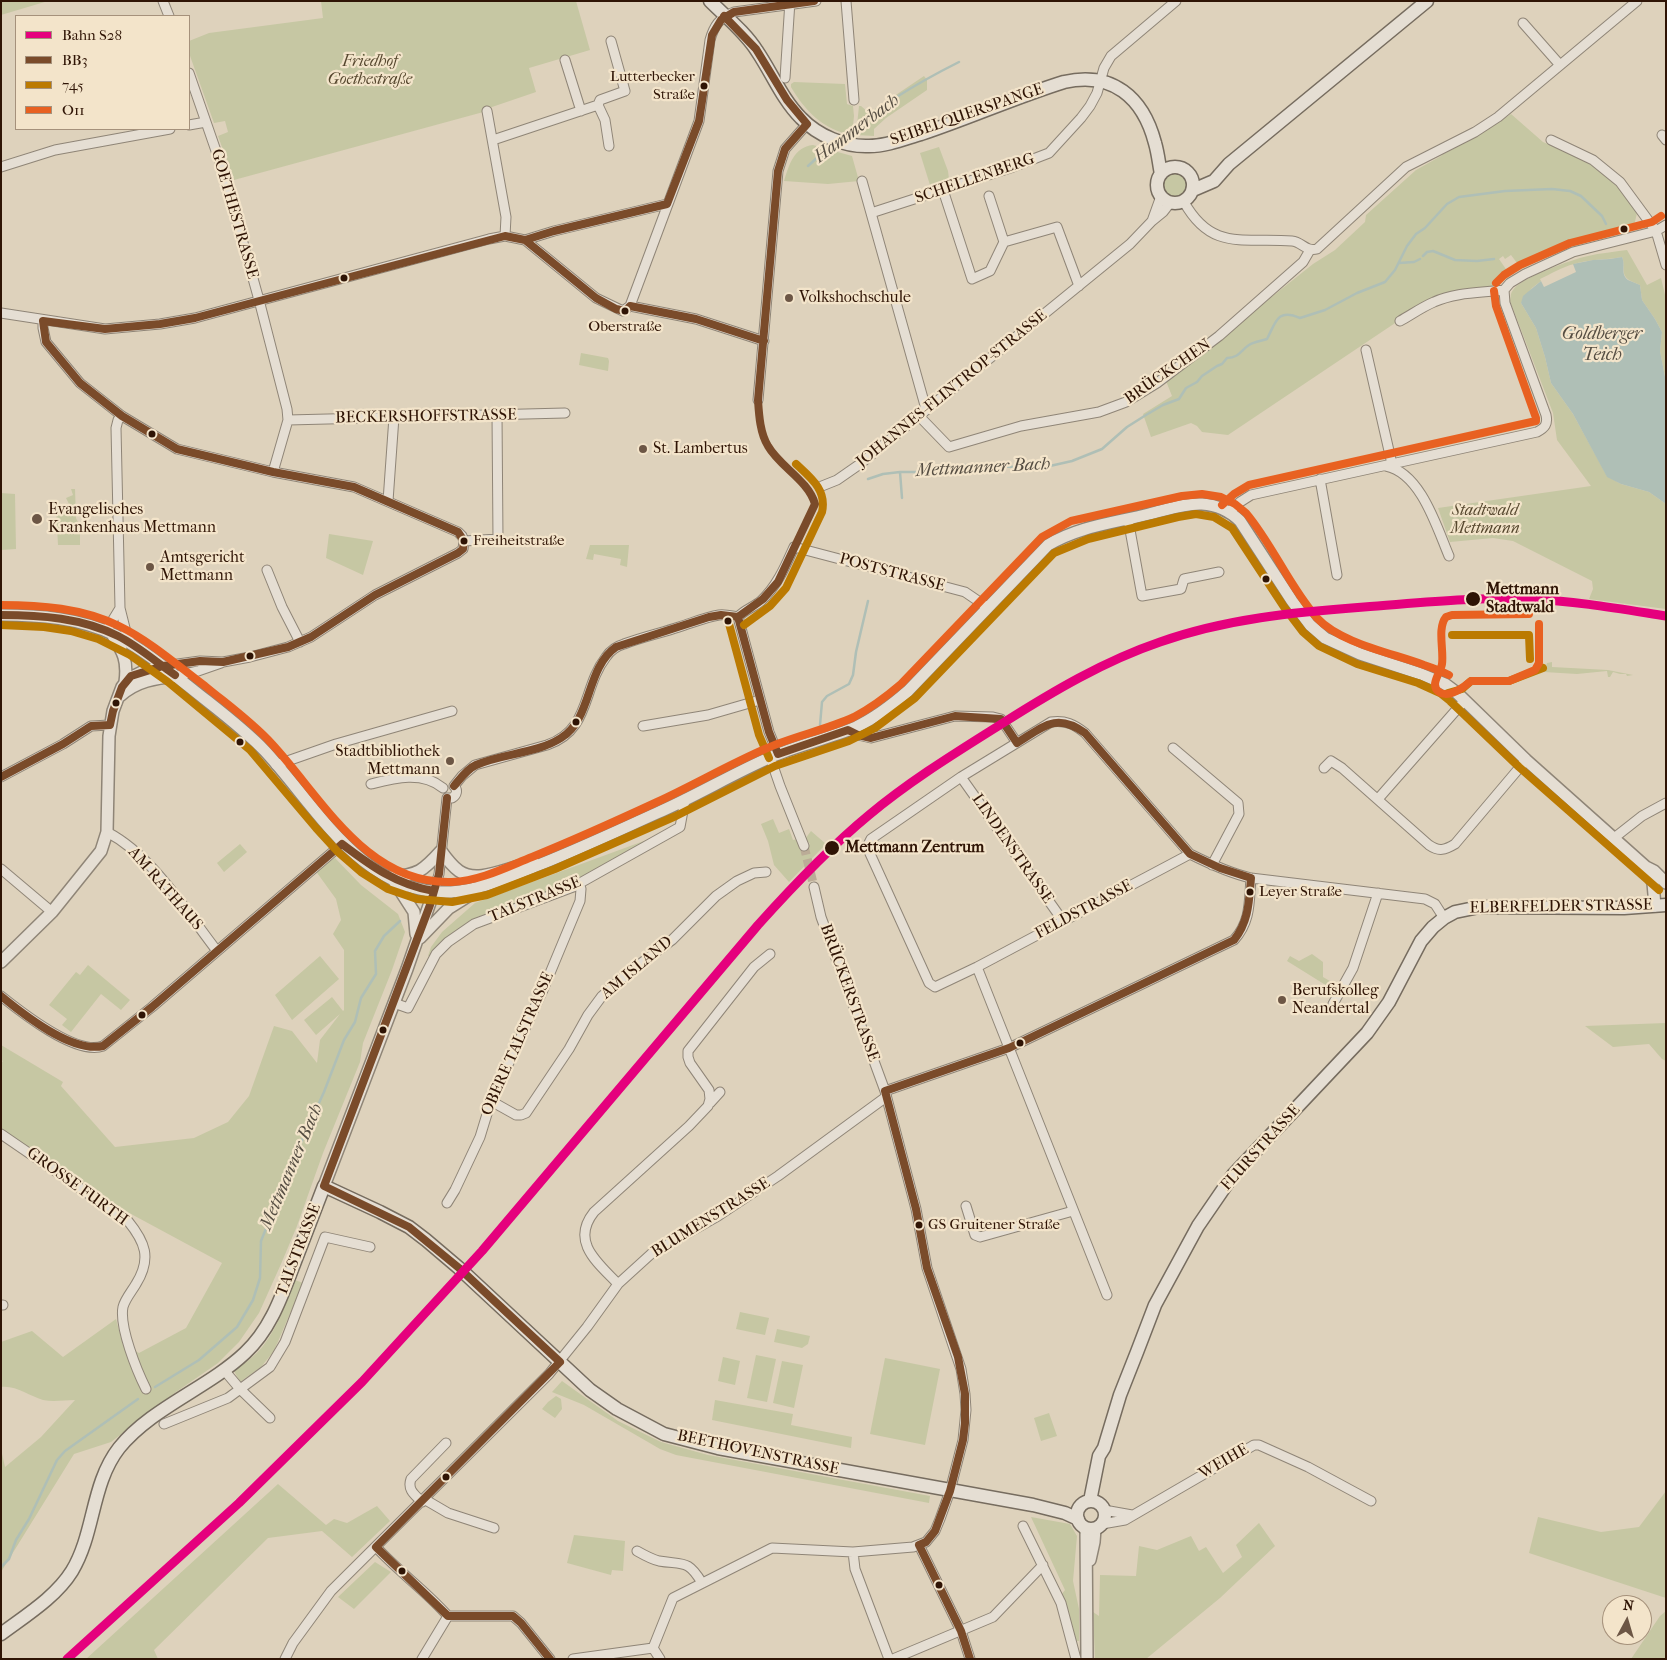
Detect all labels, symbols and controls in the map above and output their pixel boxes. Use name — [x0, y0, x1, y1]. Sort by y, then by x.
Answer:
legend — [15, 15, 190, 130]
text: Bahn S28 — [62, 26, 122, 44]
text: BB3 — [62, 51, 88, 69]
park label: Friedhof Goethestraße — [328, 52, 412, 90]
place label: Lutterbecker Straße — [610, 68, 695, 103]
text: 745 — [62, 76, 84, 94]
street label: SEIBELQUERSPANGE — [888, 80, 1046, 150]
marker: Lutterbecker Straße — [699, 81, 709, 91]
water label: Hammerbach — [810, 90, 904, 168]
text: O11 — [62, 101, 85, 119]
street label: GOETHESTRASSE — [206, 147, 262, 281]
street label: SCHELLENBERG — [913, 150, 1037, 208]
unlabelled marker — [1619, 224, 1629, 234]
unlabelled marker — [339, 273, 349, 283]
place label: Volkshochschule — [799, 288, 911, 308]
marker: Volkshochschule — [783, 292, 795, 304]
marker: Oberstraße — [620, 306, 630, 316]
street label: JOHANNES-FLINTROP-STRASSE — [853, 306, 1051, 472]
place label: Oberstraße — [588, 318, 662, 336]
water label: Goldberger Teich — [1562, 324, 1642, 366]
street label: BRÜCKCHEN — [1121, 335, 1215, 409]
street label: BECKERSHOFFSTRASSE — [335, 406, 517, 428]
unlabelled marker — [147, 429, 157, 439]
place label: St. Lambertus — [653, 439, 748, 459]
marker: St. Lambertus — [637, 443, 649, 455]
water label: Mettmanner Bach — [915, 454, 1051, 482]
place label: Evangelisches Krankenhaus Mettmann — [48, 500, 216, 538]
park label: Stadtwald Mettmann — [1450, 501, 1520, 539]
marker: Evangelisches Krankenhaus Mettmann — [30, 512, 44, 526]
place label: Freiheitstraße — [473, 532, 564, 550]
marker: Freiheitstraße — [459, 536, 469, 546]
place label: Amtsgericht Mettmann — [160, 548, 245, 586]
street label: POSTSTRASSE — [837, 550, 947, 596]
marker: Amtsgericht Mettmann — [144, 561, 156, 573]
unlabelled marker — [1261, 574, 1271, 584]
place label: Mettmann Stadtwald — [1486, 580, 1559, 618]
marker: Mettmann Stadtwald — [1464, 590, 1482, 608]
unlabelled marker — [723, 616, 733, 626]
unlabelled marker — [245, 651, 255, 661]
unlabelled marker — [111, 698, 121, 708]
unlabelled marker — [571, 717, 581, 727]
unlabelled marker — [235, 737, 245, 747]
place label: Stadtbibliothek Mettmann — [335, 742, 440, 780]
marker: Stadtbibliothek Mettmann — [444, 755, 456, 767]
street label: LINDENSTRASSE — [967, 791, 1057, 907]
place label: Mettmann Zentrum — [845, 838, 984, 858]
marker: Mettmann Zentrum — [823, 839, 841, 857]
street label: AM RATHAUS — [124, 843, 206, 935]
street label: TALSTRASSE — [486, 873, 584, 927]
street label: FELDSTRASSE — [1032, 876, 1136, 944]
place label: Leyer Straße — [1259, 883, 1342, 901]
marker: Leyer Straße — [1245, 887, 1255, 897]
street label: ELBERFELDER STRASSE — [1469, 896, 1653, 918]
street label: BRÜCKERSTRASSE — [815, 922, 883, 1064]
street label: AM ISLAND — [597, 932, 677, 1004]
street label: OBERE TALSTRASSE — [478, 969, 558, 1119]
place label: Berufskolleg Neandertal — [1292, 981, 1379, 1019]
marker: Berufskolleg Neandertal — [1276, 994, 1288, 1006]
unlabelled marker — [137, 1010, 147, 1020]
unlabelled marker — [378, 1025, 388, 1035]
unlabelled marker — [1015, 1038, 1025, 1048]
water label: Mettmanner Bach — [256, 1101, 328, 1233]
street label: FLURSTRASSE — [1217, 1101, 1305, 1195]
street label: GROSSE FURTH — [23, 1144, 131, 1230]
street label: BLUMENSTRASSE — [648, 1174, 774, 1262]
street label: TALSTRASSE — [273, 1201, 325, 1299]
place label: GS Gruitener Straße — [928, 1216, 1060, 1234]
marker: GS Gruitener Straße — [914, 1220, 924, 1230]
street label: BEETHOVENSTRASSE — [675, 1426, 841, 1480]
street label: WEIHE — [1196, 1440, 1252, 1484]
unlabelled marker — [441, 1472, 451, 1482]
unlabelled marker — [397, 1566, 407, 1576]
unlabelled marker — [934, 1580, 944, 1590]
north arrow — [1602, 1595, 1652, 1645]
text: N — [1622, 1597, 1635, 1615]

